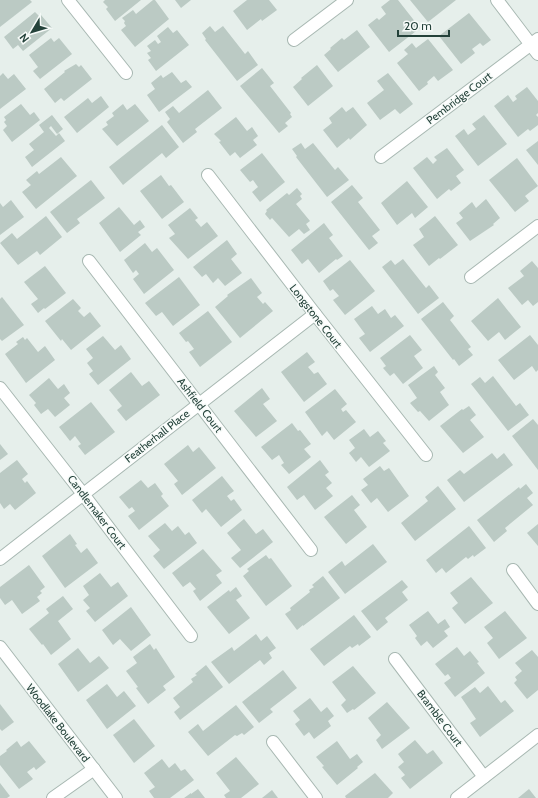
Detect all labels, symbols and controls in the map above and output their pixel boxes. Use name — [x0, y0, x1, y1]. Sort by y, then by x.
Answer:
north arrow — [12, 12, 52, 52]
scale bar — [398, 12, 449, 38]
text: 20 m — [404, 18, 432, 33]
text: N — [16, 31, 32, 46]
street label: Pembridge Court — [423, 69, 495, 127]
street label: Longstone Court — [287, 281, 345, 351]
street label: Ashfield Court — [174, 375, 226, 435]
street label: Featherhall Place — [122, 406, 192, 466]
street label: Candlemaker Court — [65, 472, 130, 552]
street label: Woodlake Boulevard — [23, 681, 93, 765]
street label: Bramble Court — [414, 687, 466, 749]

